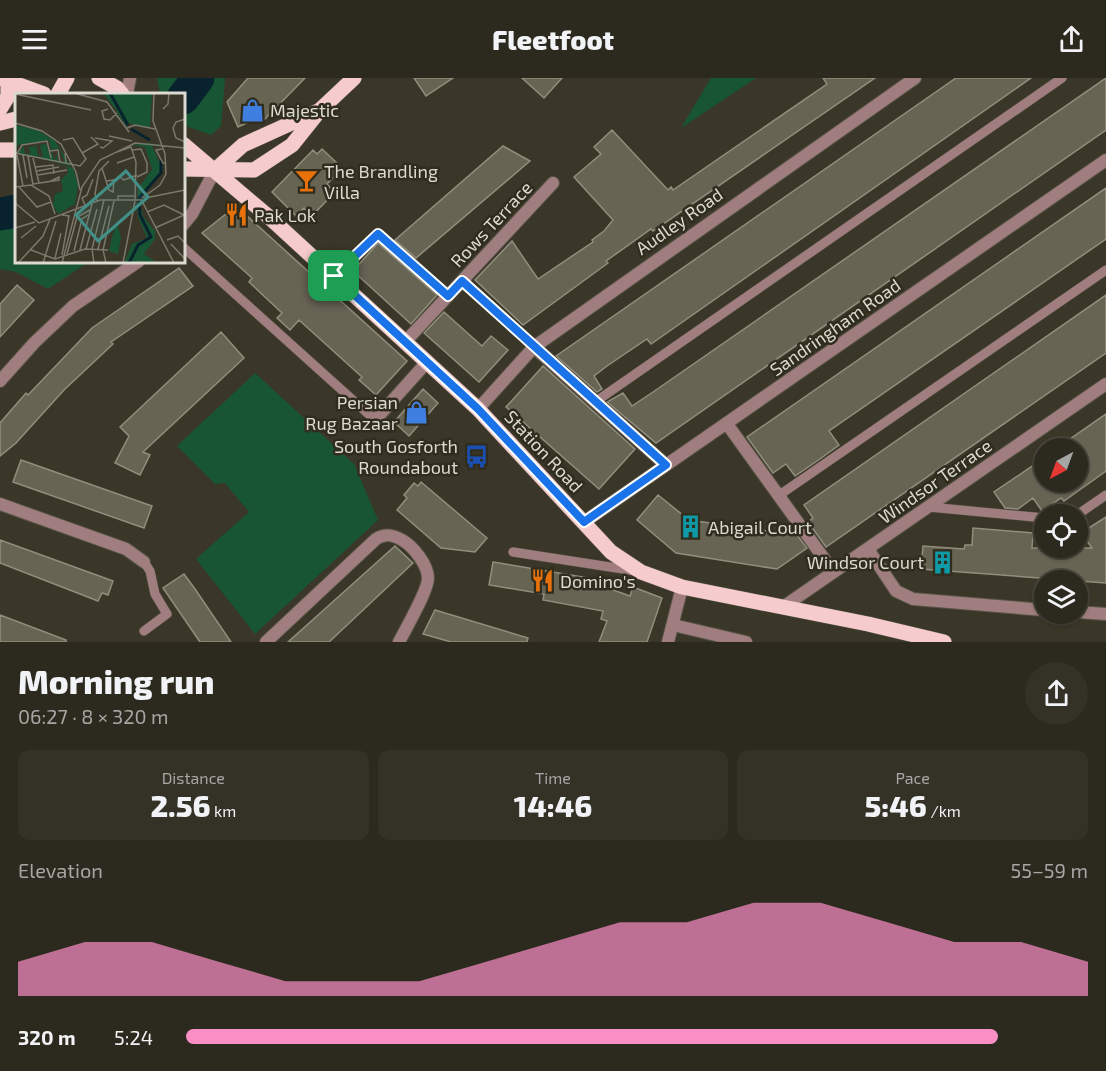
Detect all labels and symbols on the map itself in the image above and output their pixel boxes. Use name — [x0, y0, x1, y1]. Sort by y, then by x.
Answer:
inset map — [15, 93, 184, 262]
shop icon: Majestic — [239, 97, 265, 123]
place label: Majestic — [270, 99, 339, 121]
place label: The Brandling Villa — [324, 160, 438, 203]
bar icon: The Brandling Villa — [293, 168, 319, 194]
street label: Rows Terrace — [446, 176, 536, 272]
street label: Audley Road — [631, 183, 727, 259]
restaurant icon: Pak Lok — [223, 202, 249, 228]
place label: Pak Lok — [254, 204, 316, 226]
pin — [308, 250, 359, 301]
street label: Sandringham Road — [765, 274, 905, 380]
place label: Persian Rug Bazaar — [305, 391, 398, 434]
shop icon: Persian Rug Bazaar — [403, 399, 429, 425]
street label: Station Road — [500, 405, 588, 497]
street label: Windsor Terrace — [874, 434, 996, 528]
place label: South Gosforth Roundabout — [334, 435, 458, 478]
north arrow — [1034, 438, 1088, 492]
bus stop icon: South Gosforth Roundabout — [463, 443, 489, 469]
building icon: Abigail Court — [677, 514, 703, 540]
place label: Abigail Court — [708, 516, 812, 538]
building icon: Windsor Court — [929, 549, 955, 575]
place label: Windsor Court — [807, 551, 924, 573]
restaurant icon: Domino's — [529, 568, 555, 594]
place label: Domino's — [560, 570, 636, 592]

